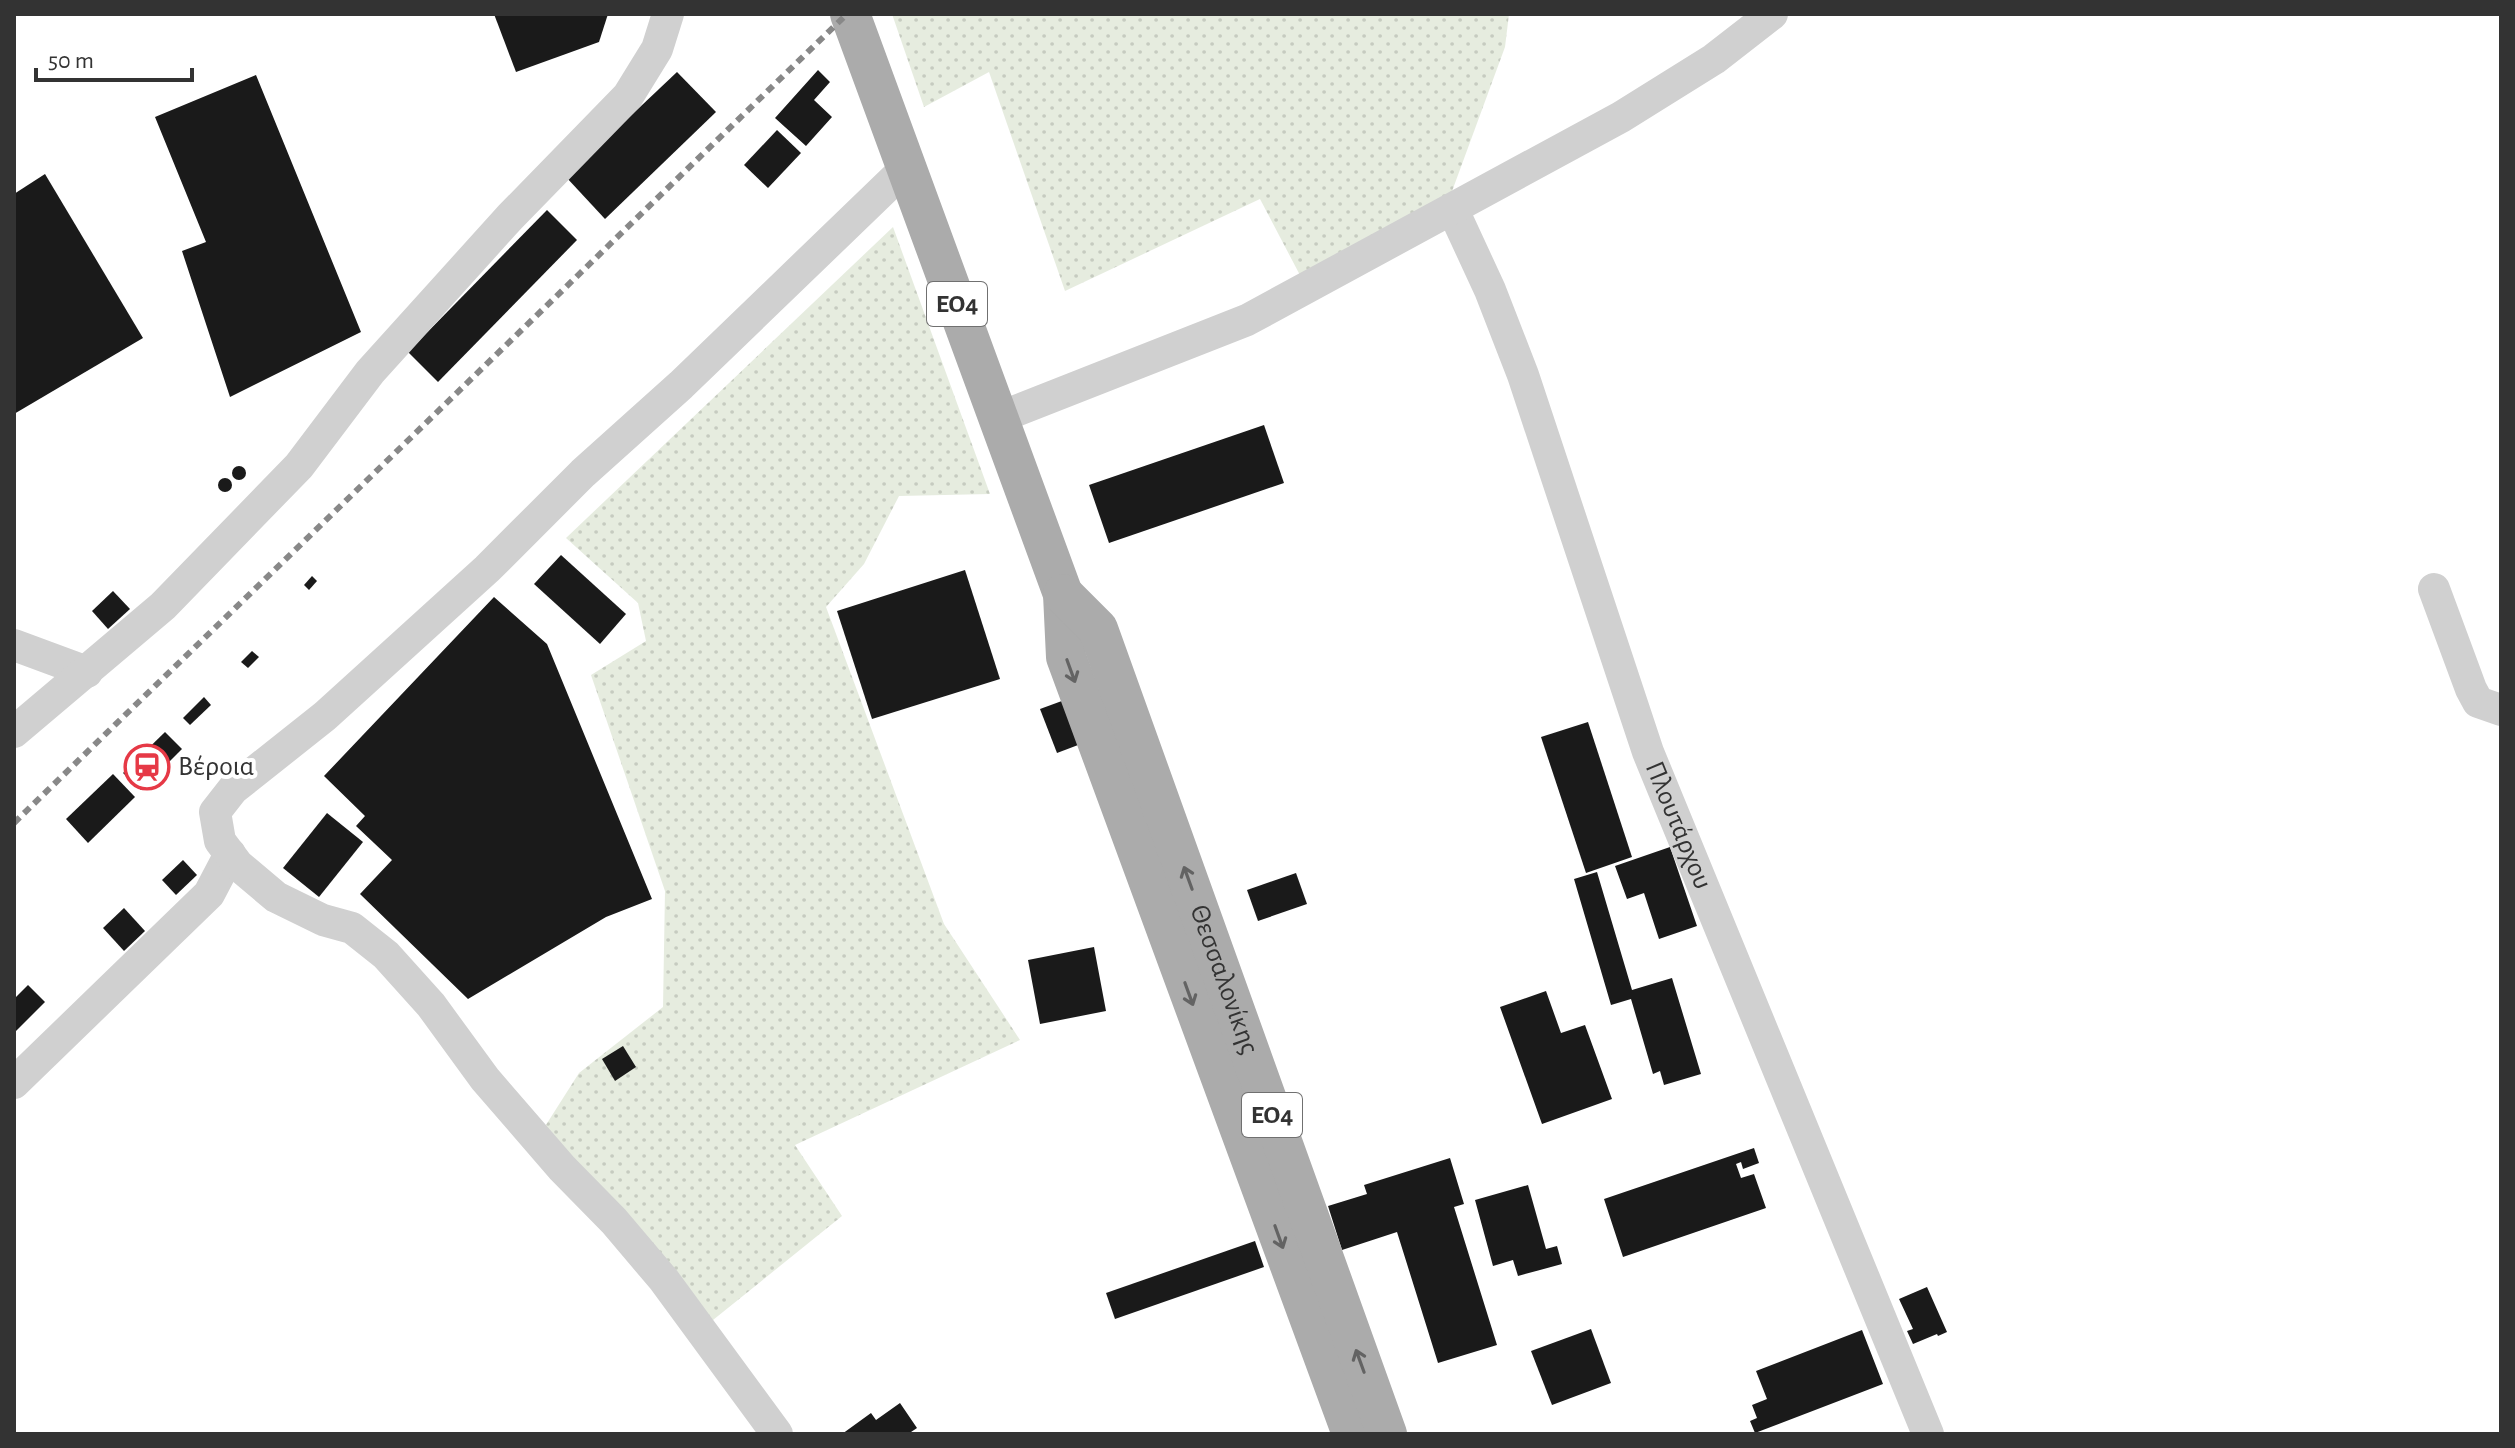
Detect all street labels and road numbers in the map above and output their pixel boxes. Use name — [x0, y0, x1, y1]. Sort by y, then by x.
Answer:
road number: ΕΟ4 — [927, 282, 987, 326]
street label: Πλουτάρχου — [1640, 758, 1717, 893]
street label: Θεσσαλονίκης — [1184, 901, 1263, 1058]
road number: ΕΟ4 — [1242, 1093, 1302, 1137]

